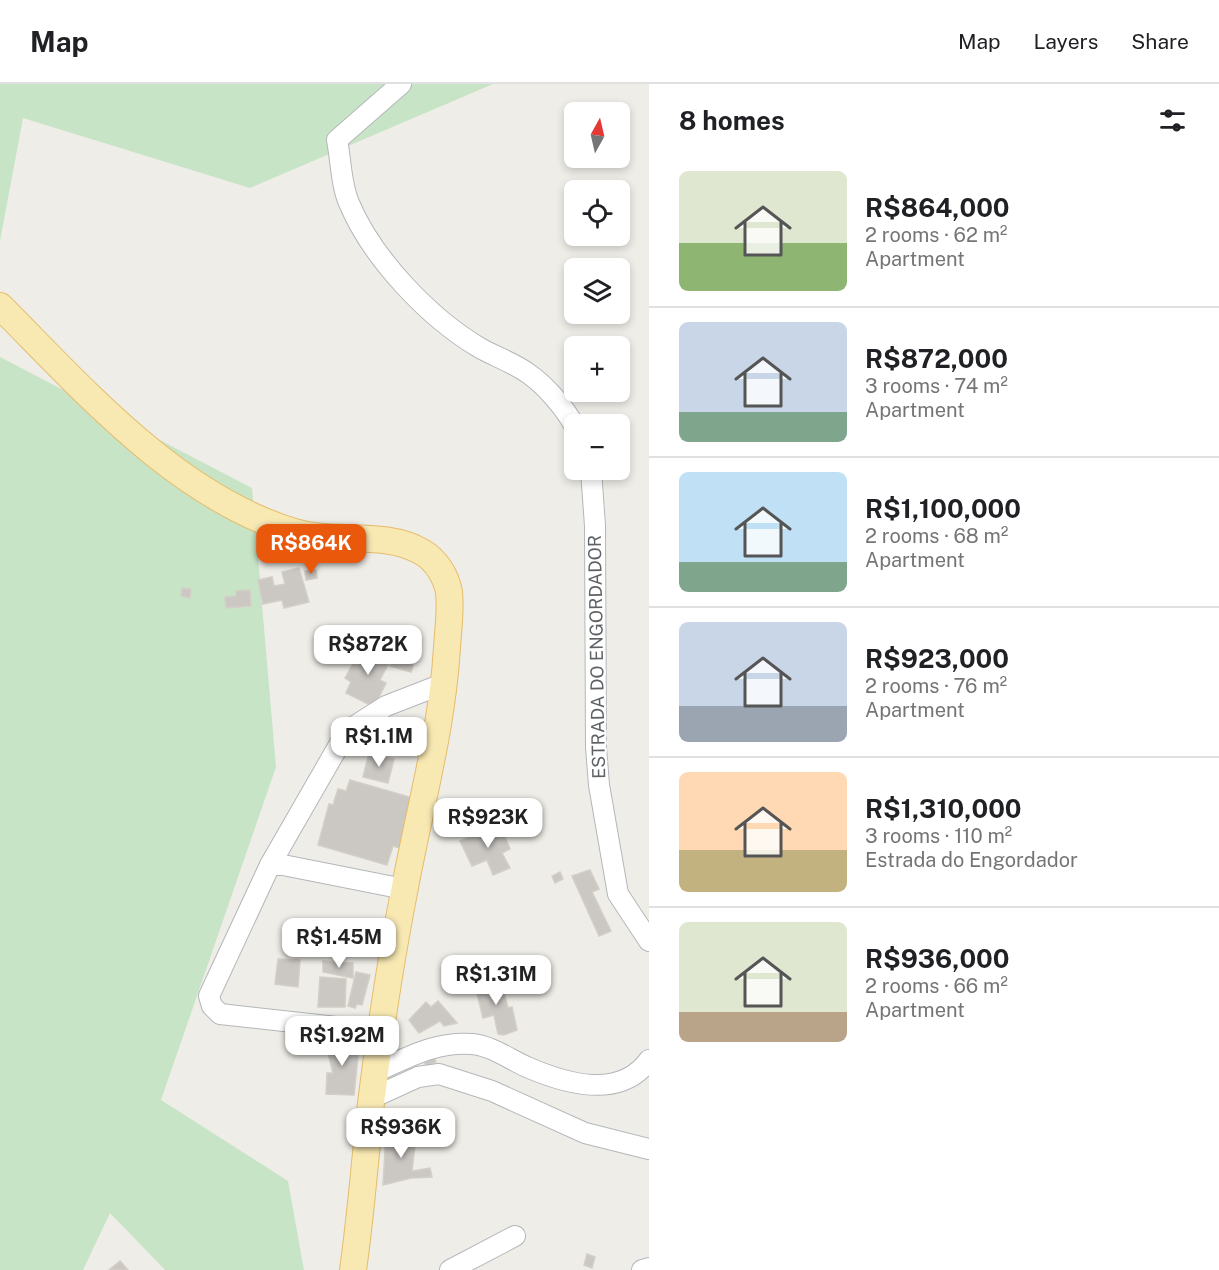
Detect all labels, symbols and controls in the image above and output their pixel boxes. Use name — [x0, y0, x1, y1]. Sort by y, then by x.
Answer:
text: Map — [30, 25, 89, 58]
text: Map — [958, 29, 1001, 54]
text: Layers — [1034, 29, 1098, 54]
text: Share — [1131, 29, 1189, 54]
north arrow — [564, 102, 630, 168]
map controls — [564, 102, 630, 480]
icon: filters — [1156, 104, 1189, 137]
text: 8 homes — [679, 105, 785, 136]
button: locate — [564, 180, 630, 246]
text: R$864,000 — [865, 192, 1010, 223]
icon: home — [727, 195, 799, 267]
text: 2 rooms · 62 m² — [865, 223, 1007, 247]
text: Apartment — [865, 247, 965, 271]
button: layers — [564, 258, 630, 324]
button: + — [564, 336, 630, 402]
text: R$872,000 — [865, 343, 1008, 374]
icon: home — [727, 346, 799, 418]
text: 3 rooms · 74 m² — [865, 374, 1008, 398]
text: Apartment — [865, 398, 965, 422]
button: − — [564, 414, 630, 480]
text: R$1,100,000 — [865, 493, 1021, 524]
icon: home — [727, 496, 799, 568]
pin: R$864K — [262, 524, 360, 575]
text: 2 rooms · 68 m² — [865, 524, 1008, 548]
text: R$864K — [270, 531, 352, 555]
street label: ESTRADA DO ENGORDADOR — [584, 535, 609, 779]
text: Apartment — [865, 548, 965, 572]
pin: R$872K — [319, 625, 417, 676]
text: R$872K — [328, 632, 408, 656]
text: R$923,000 — [865, 643, 1009, 674]
icon: home — [727, 646, 799, 718]
text: 2 rooms · 76 m² — [865, 674, 1007, 698]
text: Apartment — [865, 698, 965, 722]
pin: R$1.1M — [330, 717, 428, 768]
text: R$1.1M — [345, 724, 413, 748]
text: R$1,310,000 — [865, 793, 1022, 824]
icon: home — [727, 796, 799, 868]
pin: R$923K — [439, 798, 537, 849]
text: R$923K — [447, 805, 529, 829]
text: 3 rooms · 110 m² — [865, 824, 1012, 848]
text: Estrada do Engordador — [865, 848, 1078, 872]
pin: R$1.45M — [284, 918, 394, 969]
text: R$1.45M — [296, 925, 382, 949]
text: R$936,000 — [865, 943, 1010, 974]
icon: home — [727, 946, 799, 1018]
pin: R$1.31M — [441, 955, 551, 1006]
text: R$1.31M — [455, 962, 537, 986]
text: 2 rooms · 66 m² — [865, 974, 1008, 998]
text: Apartment — [865, 998, 965, 1022]
pin: R$1.92M — [287, 1016, 397, 1067]
text: R$1.92M — [299, 1023, 385, 1047]
pin: R$936K — [352, 1108, 450, 1159]
text: R$936K — [360, 1115, 442, 1139]

